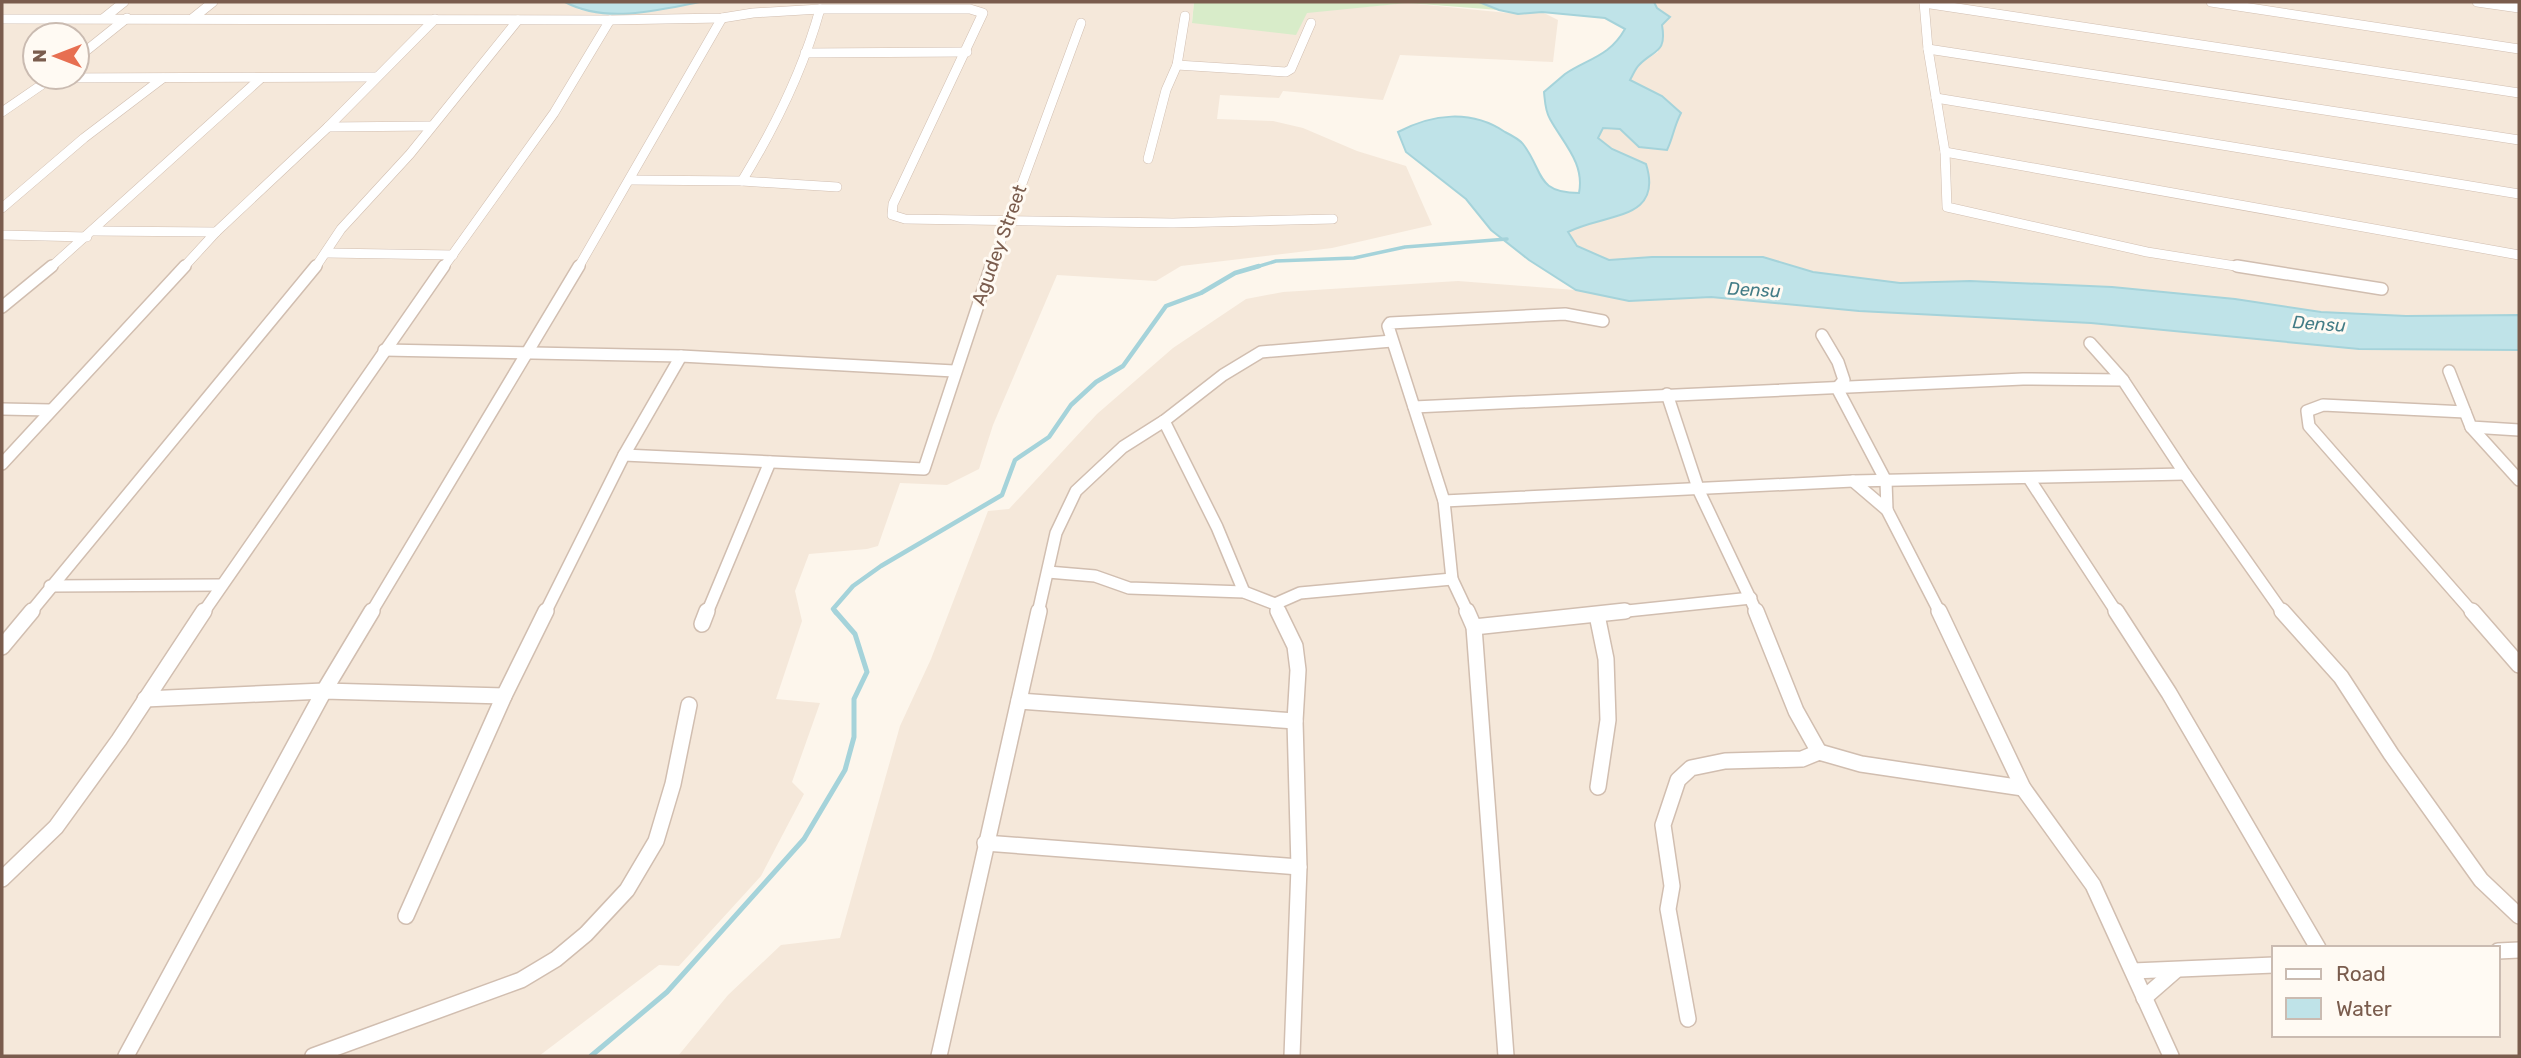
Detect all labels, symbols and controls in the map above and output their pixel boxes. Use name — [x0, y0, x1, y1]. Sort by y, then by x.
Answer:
north arrow — [21, 21, 91, 91]
text: N — [28, 49, 51, 63]
street label: Agudey Street — [967, 181, 1032, 308]
water label: Densu — [1727, 278, 1781, 302]
water label: Densu — [2292, 311, 2347, 337]
legend — [2272, 946, 2500, 1037]
text: Road — [2336, 961, 2386, 986]
text: Water — [2336, 996, 2392, 1021]

